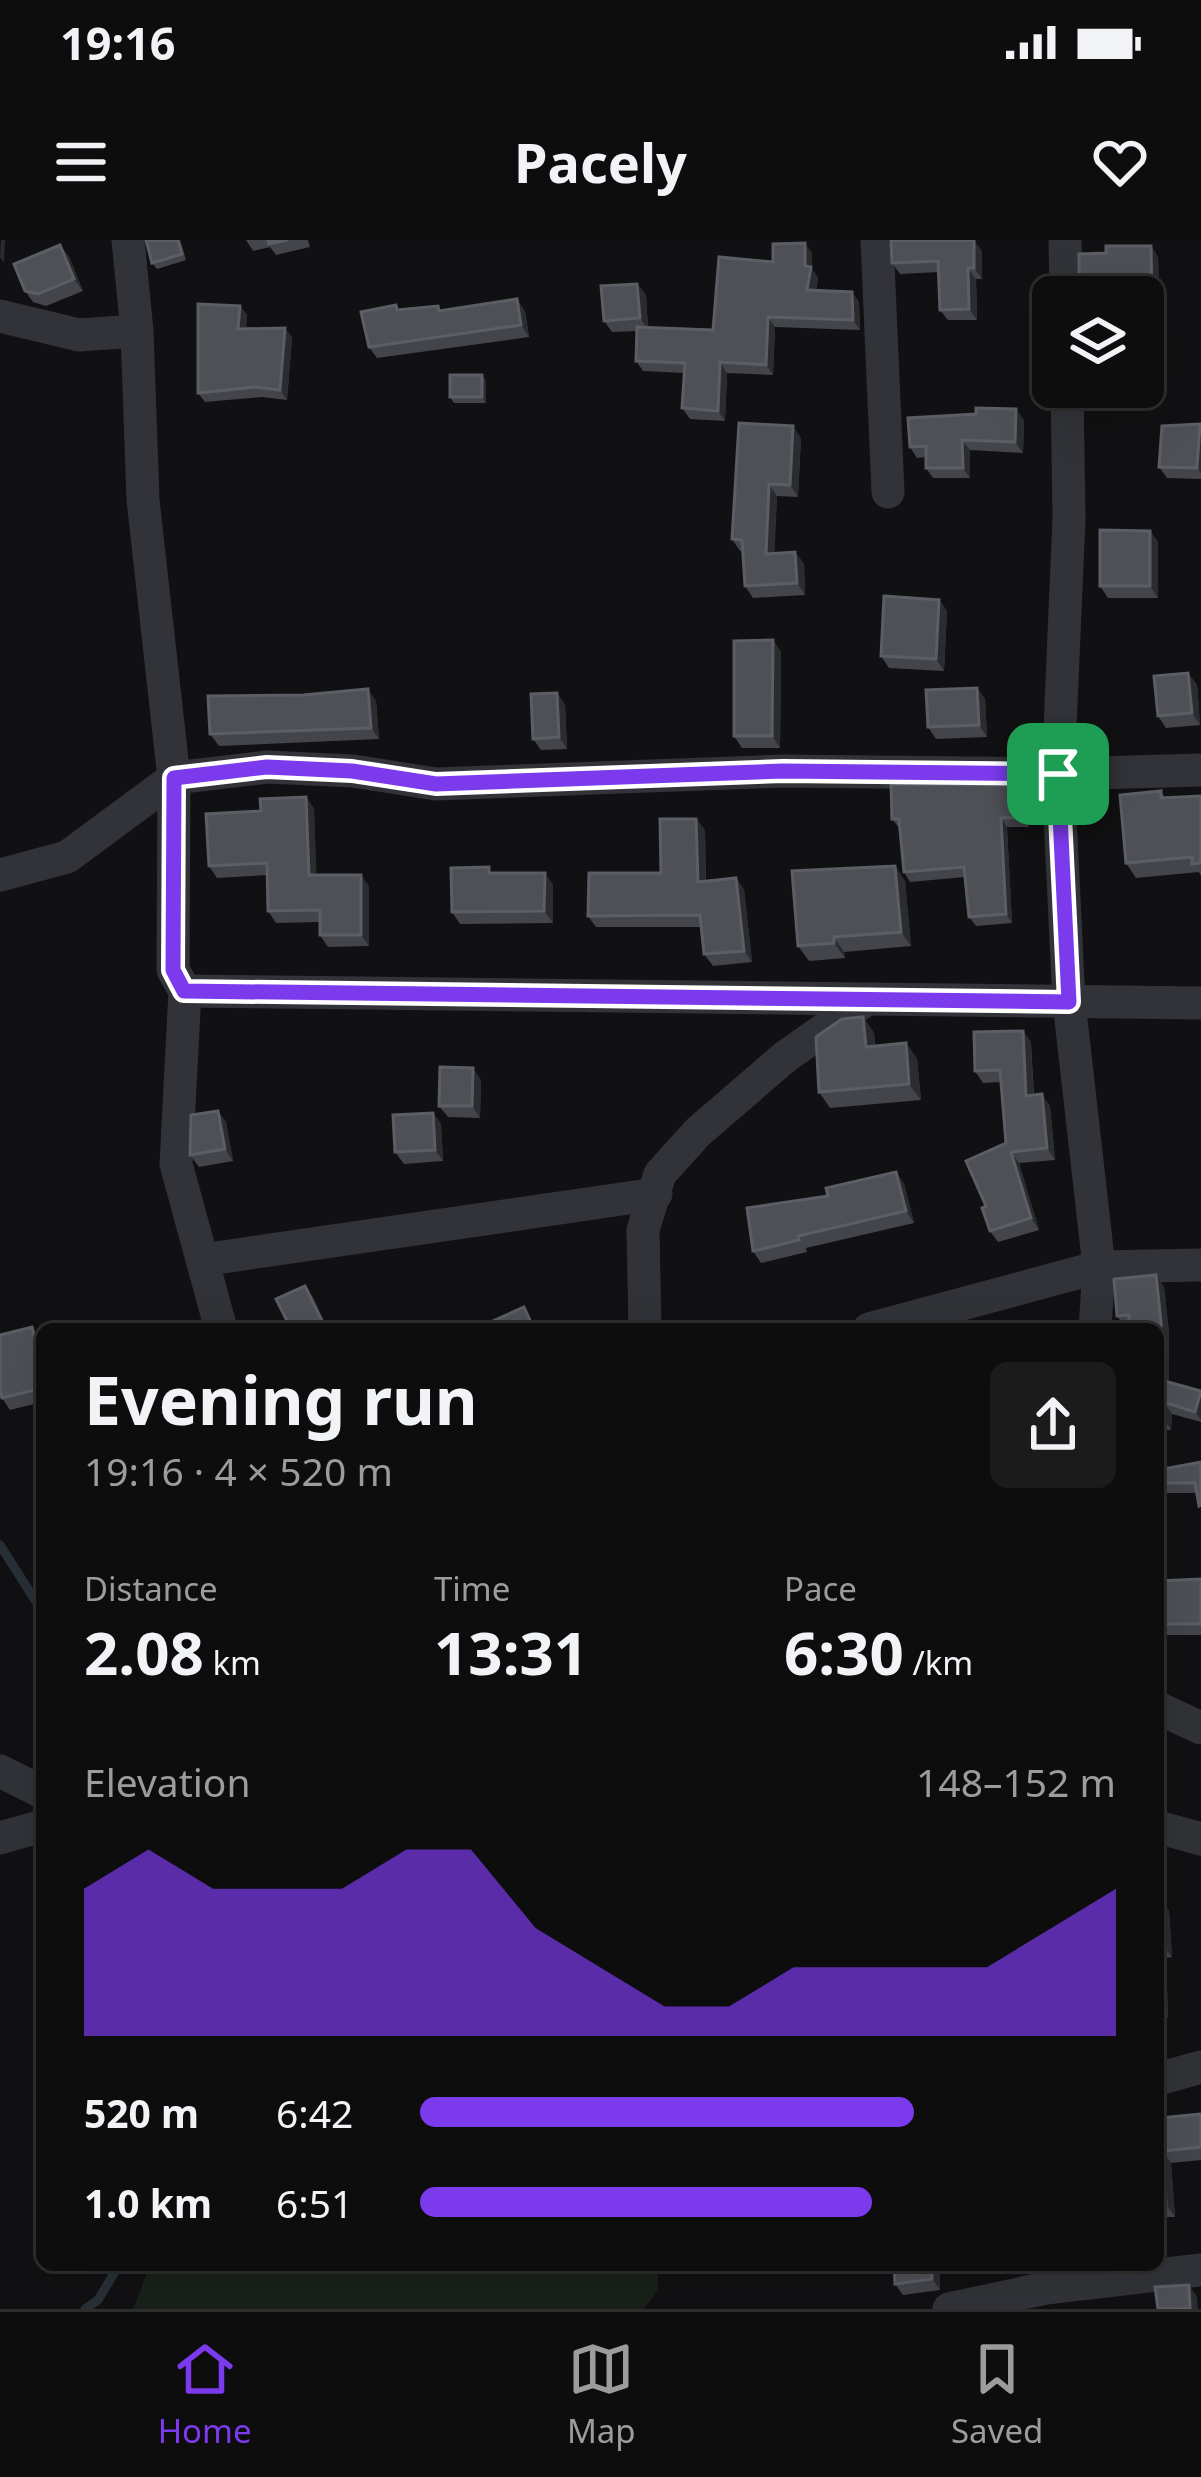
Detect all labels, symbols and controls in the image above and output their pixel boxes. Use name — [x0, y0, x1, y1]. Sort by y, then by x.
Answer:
text: 19:16 — [60, 12, 176, 73]
text: Pacely — [514, 125, 687, 199]
icon: menu — [48, 129, 114, 195]
icon: heart — [1087, 129, 1153, 195]
map controls — [1032, 276, 1164, 408]
button: layers — [1032, 276, 1164, 408]
pin — [1007, 723, 1109, 825]
icon: arrive — [1025, 741, 1091, 807]
text: Evening run — [84, 1354, 478, 1444]
button: share — [990, 1362, 1116, 1488]
text: 19:16 · 4 × 520 m — [84, 1444, 393, 1497]
text: Distance — [84, 1566, 218, 1611]
text: Time — [434, 1566, 510, 1611]
text: Pace — [784, 1566, 857, 1611]
text: 2.08 — [84, 1611, 204, 1693]
text: 13:31 — [434, 1611, 588, 1693]
text: 6:30 — [784, 1611, 904, 1693]
text: km — [204, 1640, 261, 1685]
text: /km — [904, 1640, 973, 1685]
text: Elevation — [84, 1755, 251, 1808]
text: 148–152 m — [916, 1755, 1116, 1808]
text: 520 m — [84, 2086, 199, 2139]
text: 6:42 — [276, 2086, 353, 2139]
text: 1.0 km — [84, 2176, 212, 2229]
text: 6:51 — [276, 2176, 353, 2229]
tab: Home — [158, 2336, 252, 2453]
tab: Map — [567, 2336, 636, 2453]
tab: Saved — [951, 2336, 1043, 2453]

